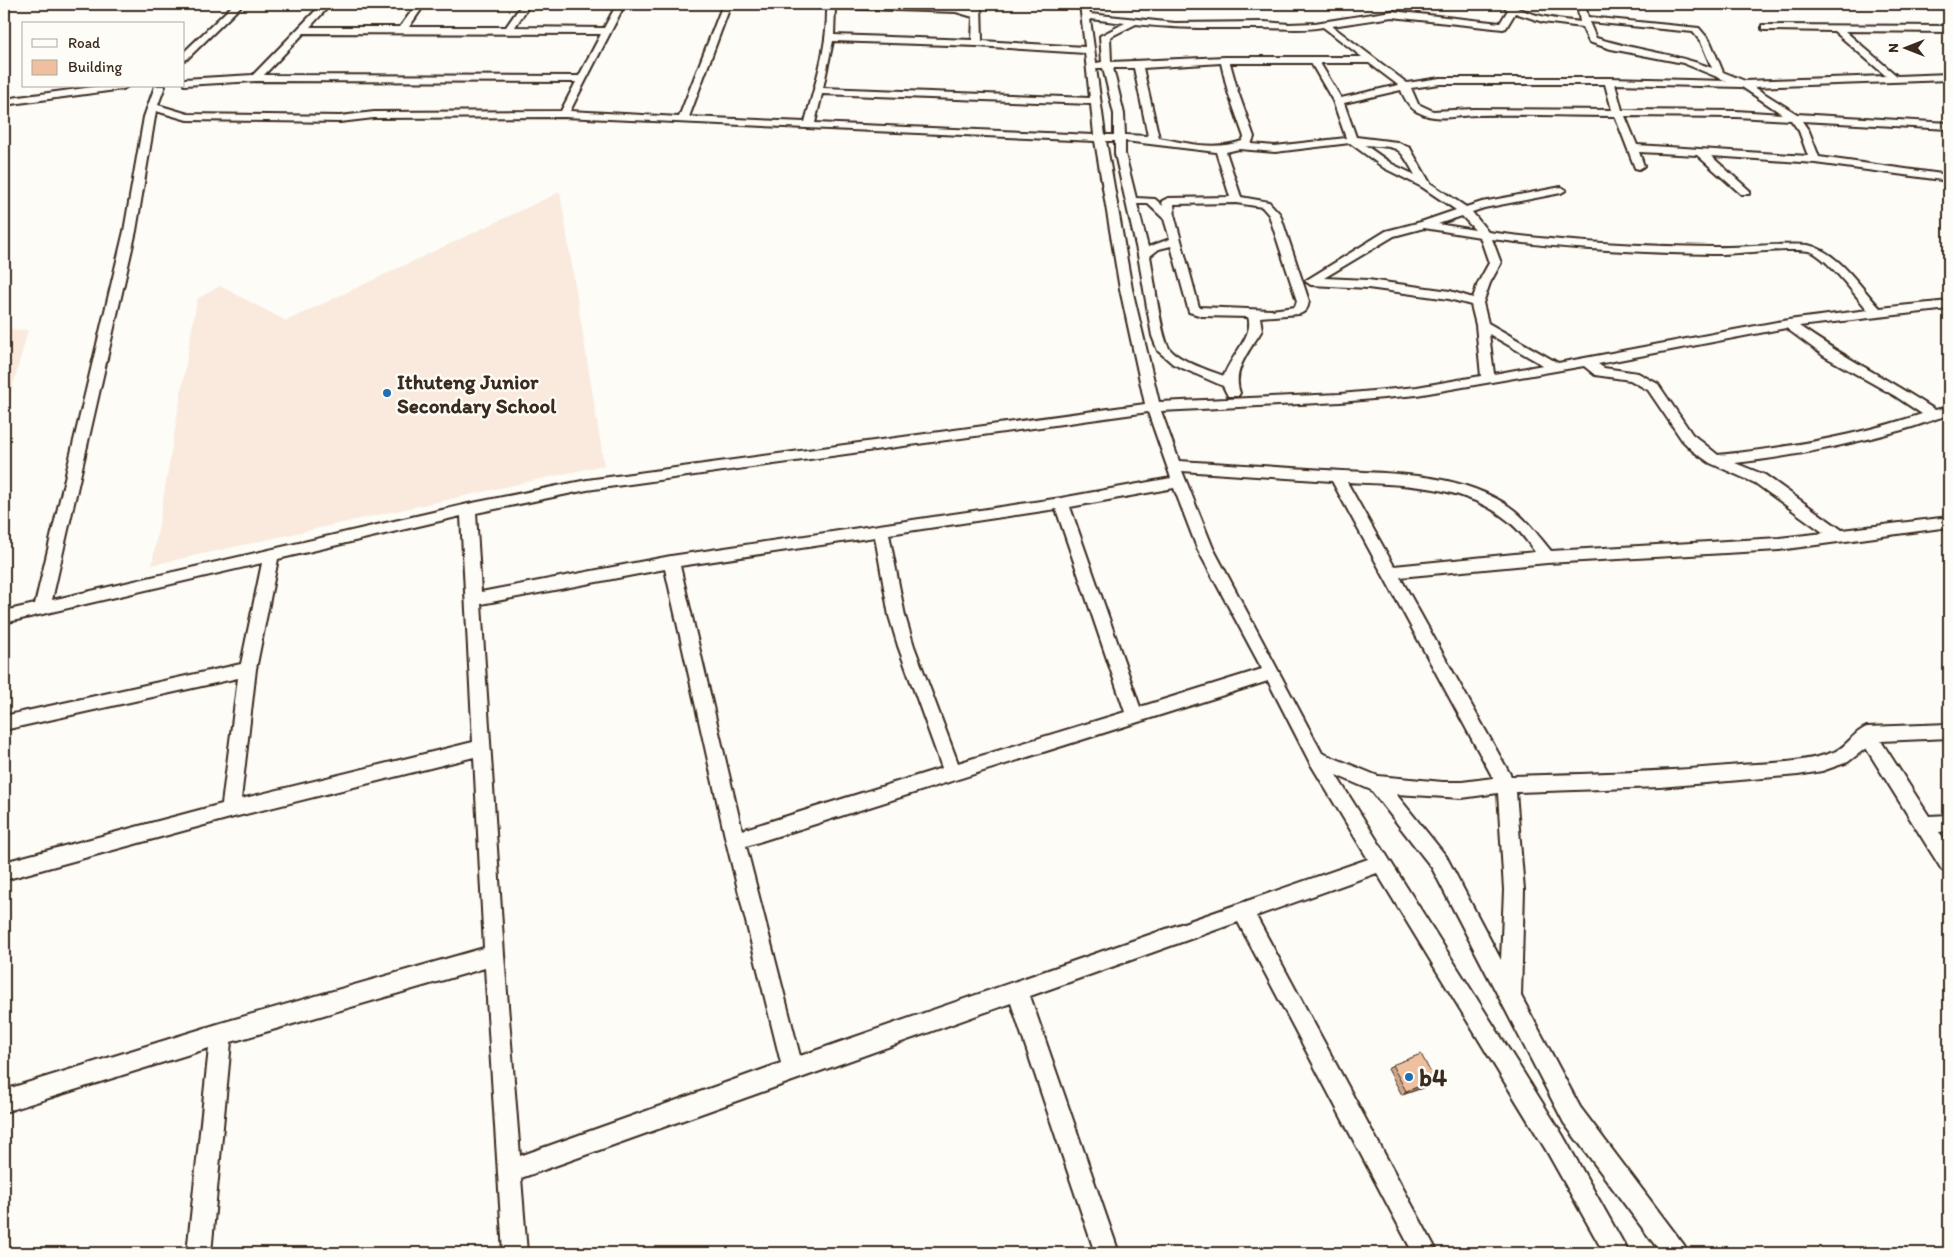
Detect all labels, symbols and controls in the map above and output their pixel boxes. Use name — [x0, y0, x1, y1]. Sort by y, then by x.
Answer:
legend — [22, 22, 185, 88]
north arrow — [1880, 22, 1930, 72]
text: Road — [68, 34, 101, 52]
text: N — [1885, 43, 1902, 53]
text: Building — [68, 58, 122, 76]
place label: Ithuteng Junior Secondary School — [397, 369, 557, 419]
marker: Ithuteng Junior Secondary School — [381, 387, 393, 399]
place label: b4 — [1419, 1062, 1447, 1092]
marker: b4 — [1403, 1071, 1415, 1083]

